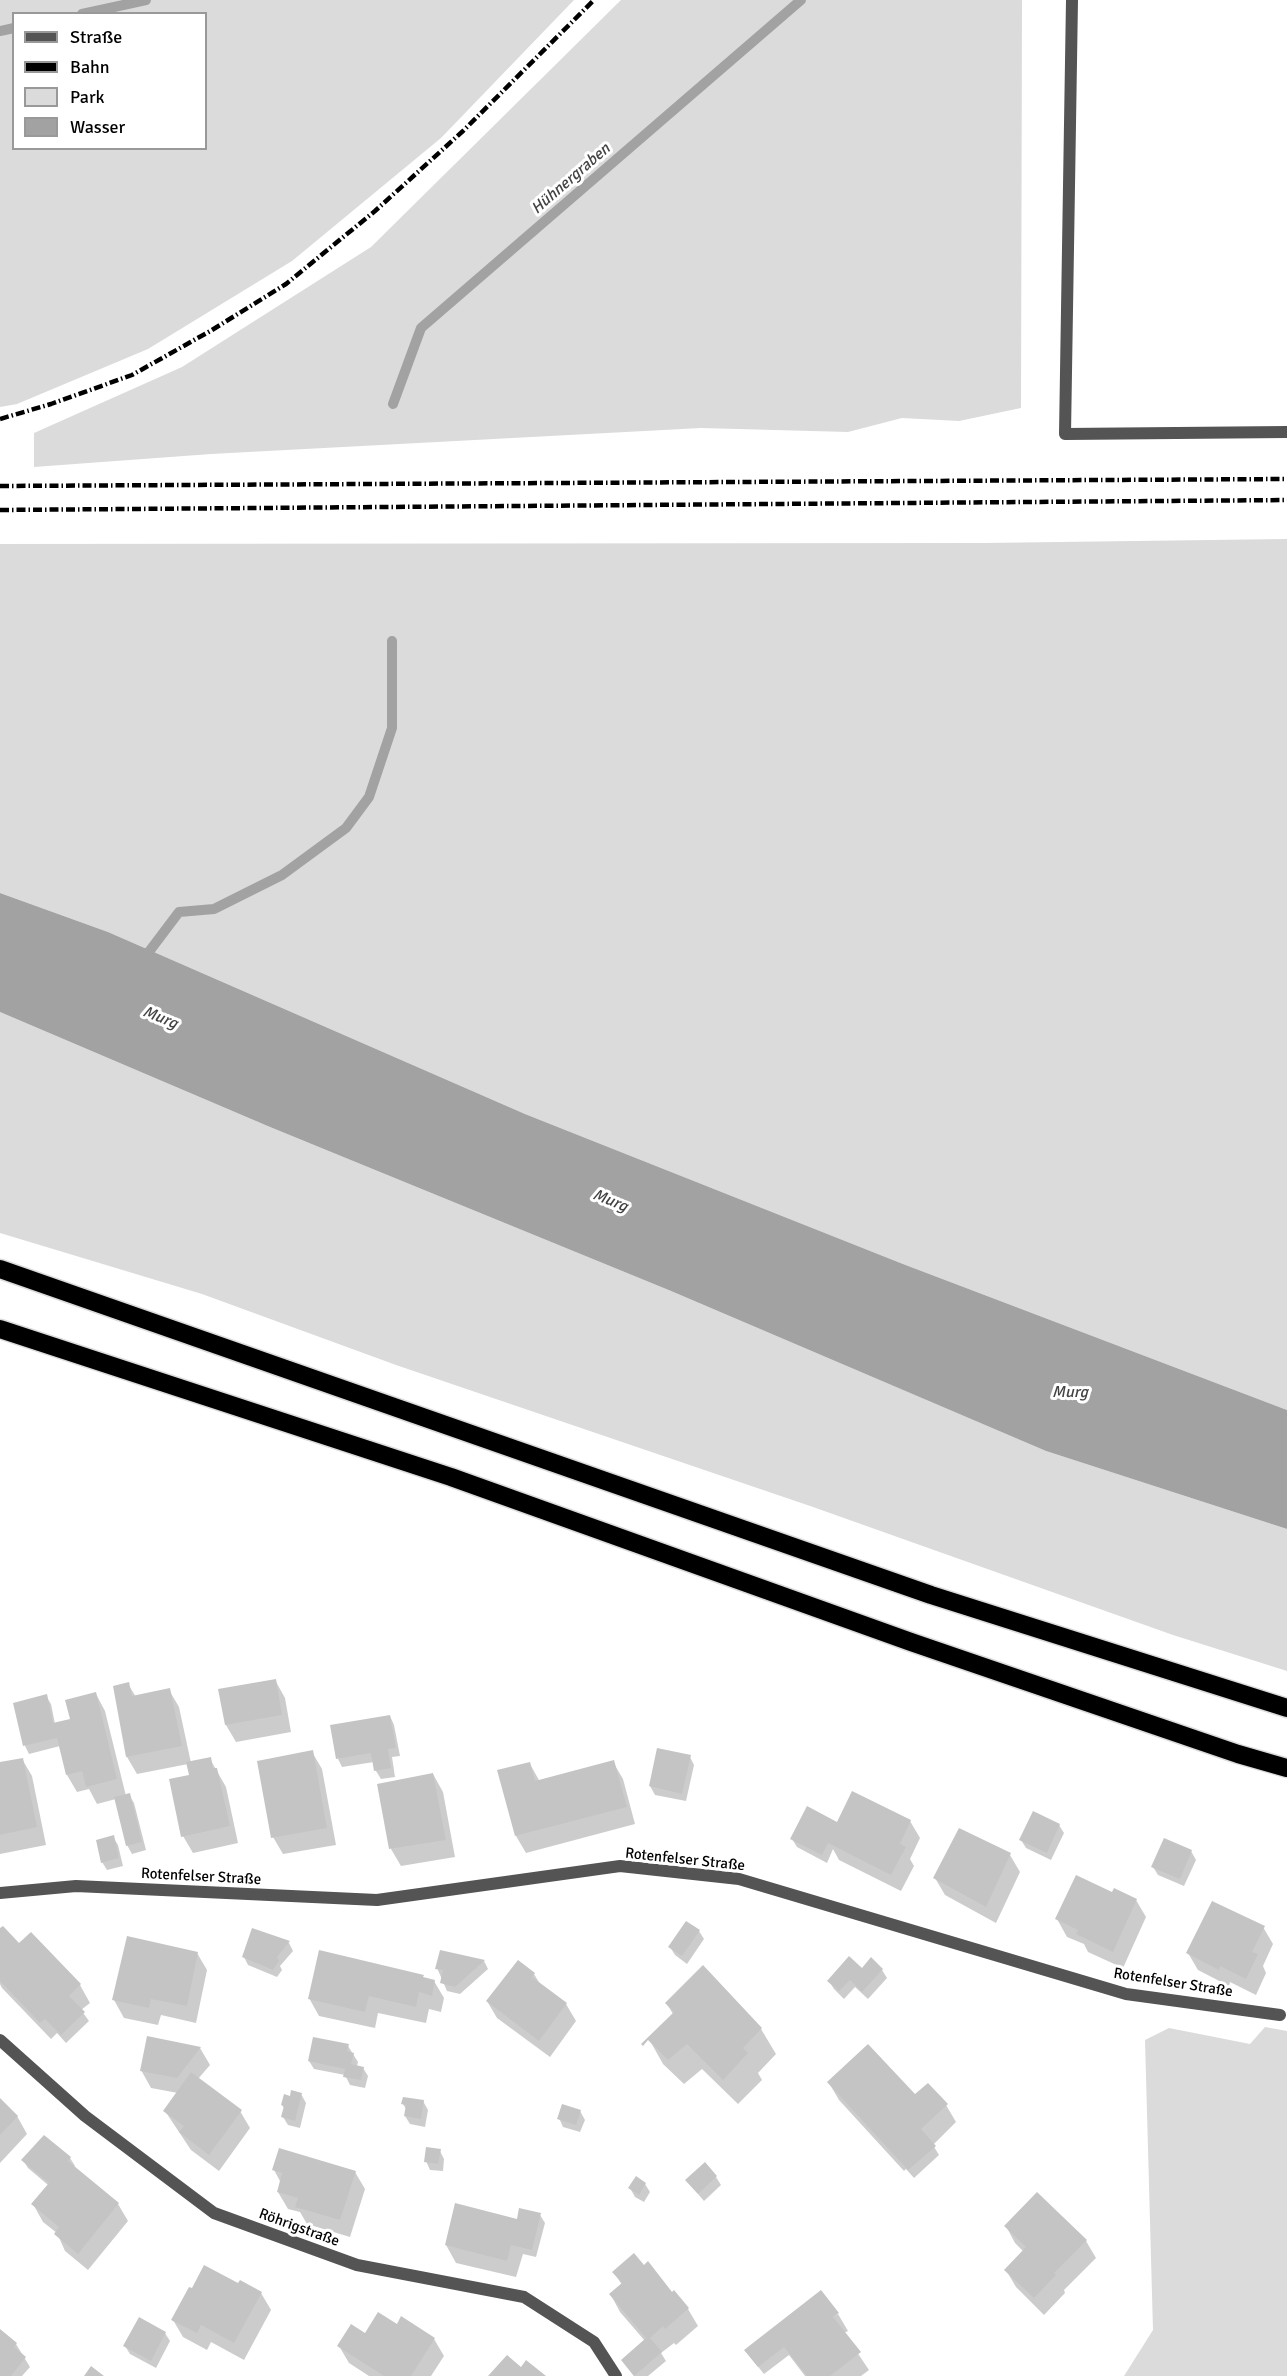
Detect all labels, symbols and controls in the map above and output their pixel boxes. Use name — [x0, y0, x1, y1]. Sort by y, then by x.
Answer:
legend — [12, 12, 207, 150]
text: Straße — [70, 26, 122, 48]
text: Bahn — [70, 56, 110, 78]
text: Park — [70, 86, 105, 108]
text: Wasser — [70, 116, 125, 138]
water label: Hühnergraben — [528, 140, 614, 218]
water label: Murg — [140, 1002, 180, 1034]
water label: Murg — [590, 1185, 630, 1217]
water label: Murg — [1052, 1383, 1088, 1403]
street label: Rotenfelser Straße — [624, 1845, 746, 1875]
street label: Rotenfelser Straße — [140, 1865, 262, 1889]
street label: Rotenfelser Straße — [1112, 1965, 1234, 2001]
street label: Röhrigstraße — [256, 2205, 342, 2251]

